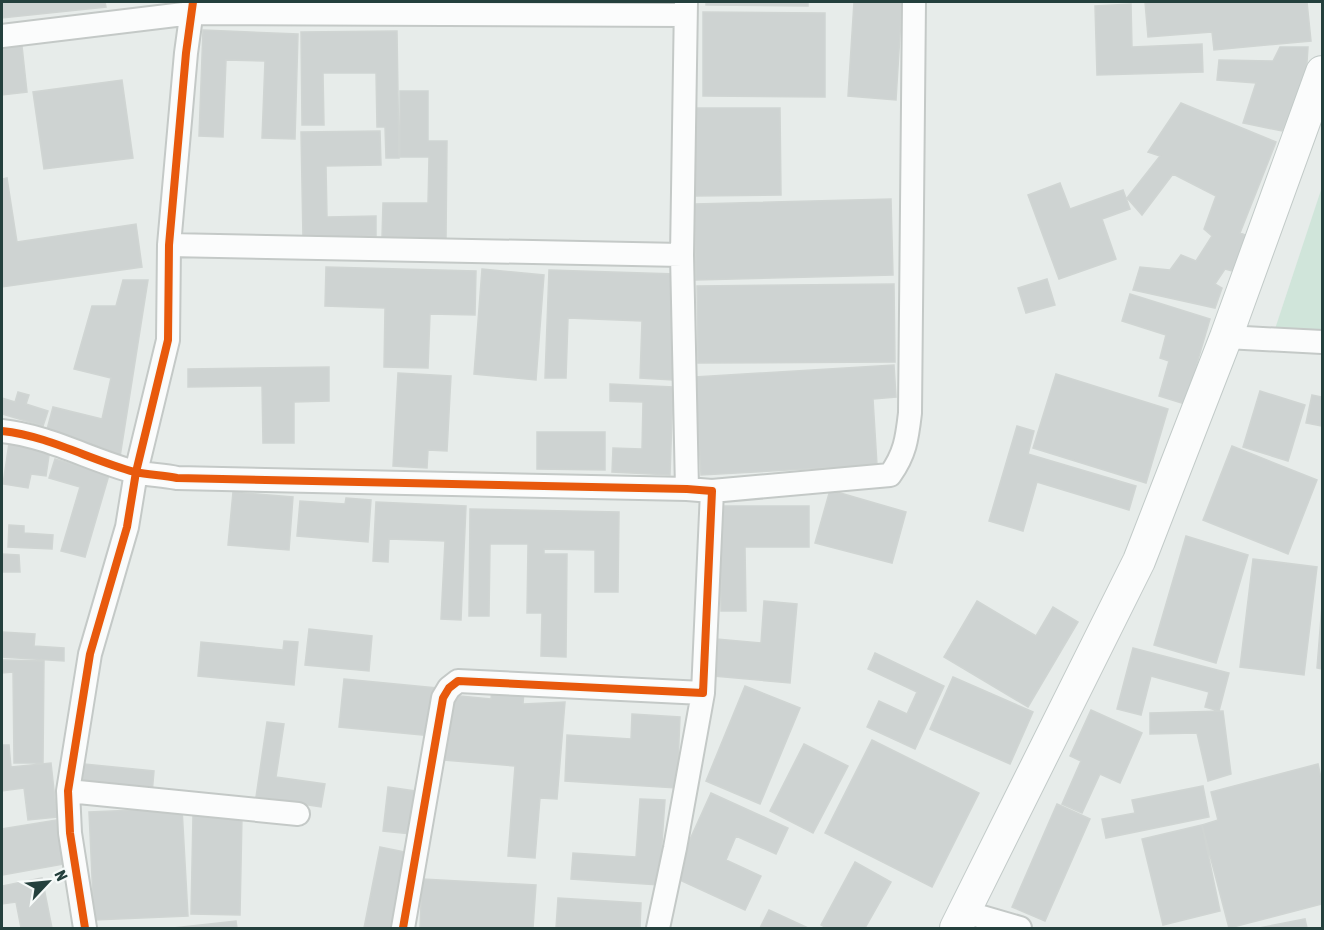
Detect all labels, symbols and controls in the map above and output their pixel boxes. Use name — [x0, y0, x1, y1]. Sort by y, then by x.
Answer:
north arrow — [18, 852, 78, 912]
text: N — [51, 867, 72, 884]

